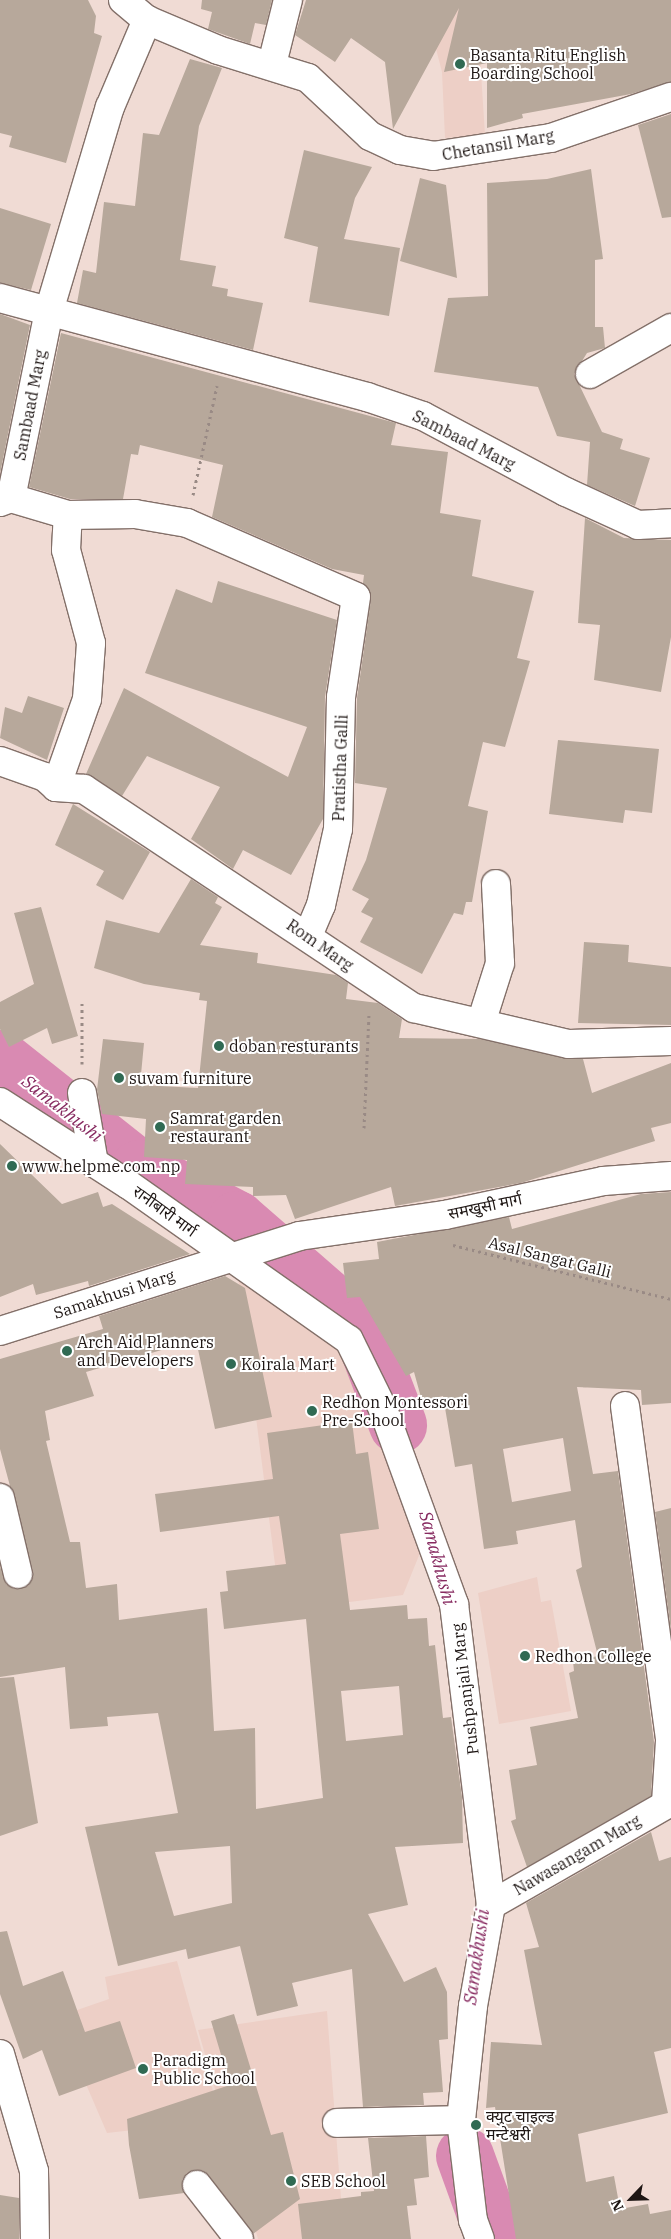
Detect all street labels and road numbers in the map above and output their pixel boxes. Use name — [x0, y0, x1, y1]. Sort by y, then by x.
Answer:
street label: Chetansil Marg — [440, 126, 556, 164]
street label: Sambaad Marg — [10, 348, 50, 462]
street label: Sambaad Marg — [410, 406, 518, 474]
street label: Pratistha Galli — [329, 714, 351, 822]
street label: Rom Marg — [283, 915, 357, 975]
street label: रानीबारी मार्ग — [129, 1181, 201, 1241]
street label: समखुसी मार्ग — [446, 1189, 524, 1223]
street label: Asal Sangat Galli — [487, 1232, 613, 1282]
street label: Samakhusi Marg — [51, 1265, 177, 1323]
street label: Pushpanjali Marg — [447, 1622, 483, 1756]
street label: Nawasangam Marg — [510, 1811, 644, 1899]

